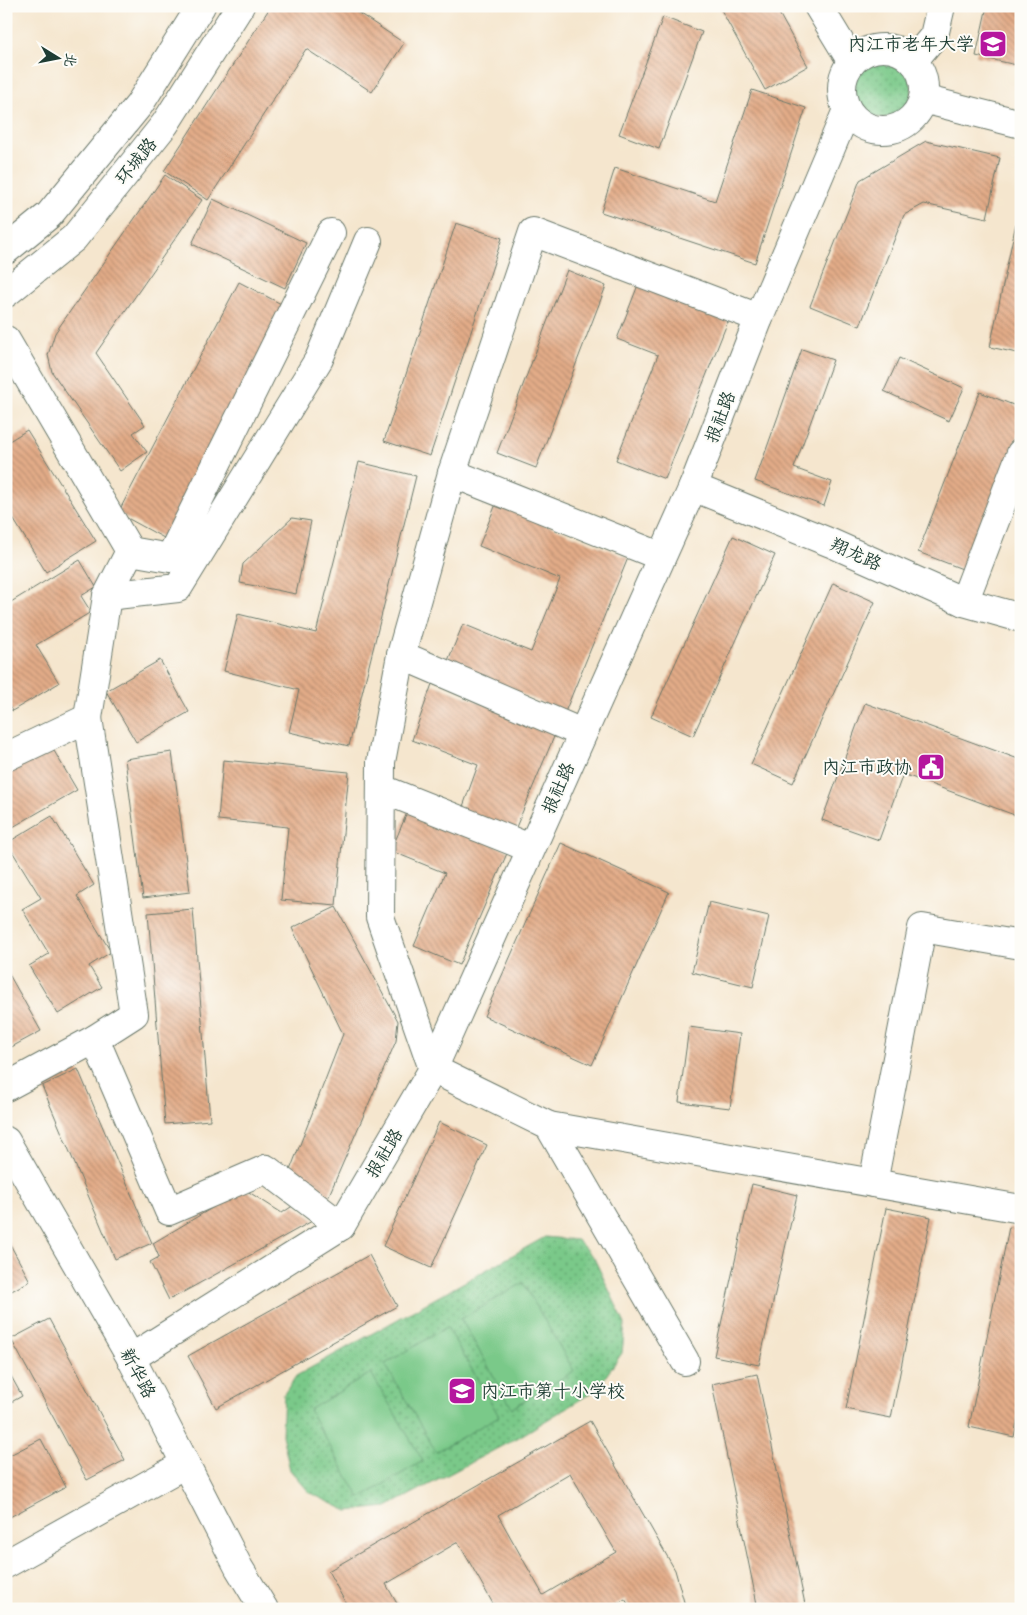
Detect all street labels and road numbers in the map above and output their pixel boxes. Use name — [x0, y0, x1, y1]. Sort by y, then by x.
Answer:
street label: 环城路 — [110, 133, 165, 191]
street label: 报社路 — [700, 388, 744, 448]
street label: 翔龙路 — [825, 533, 885, 579]
street label: 报社路 — [537, 759, 583, 819]
street label: 报社路 — [361, 1124, 411, 1184]
street label: 新华路 — [112, 1344, 160, 1404]

